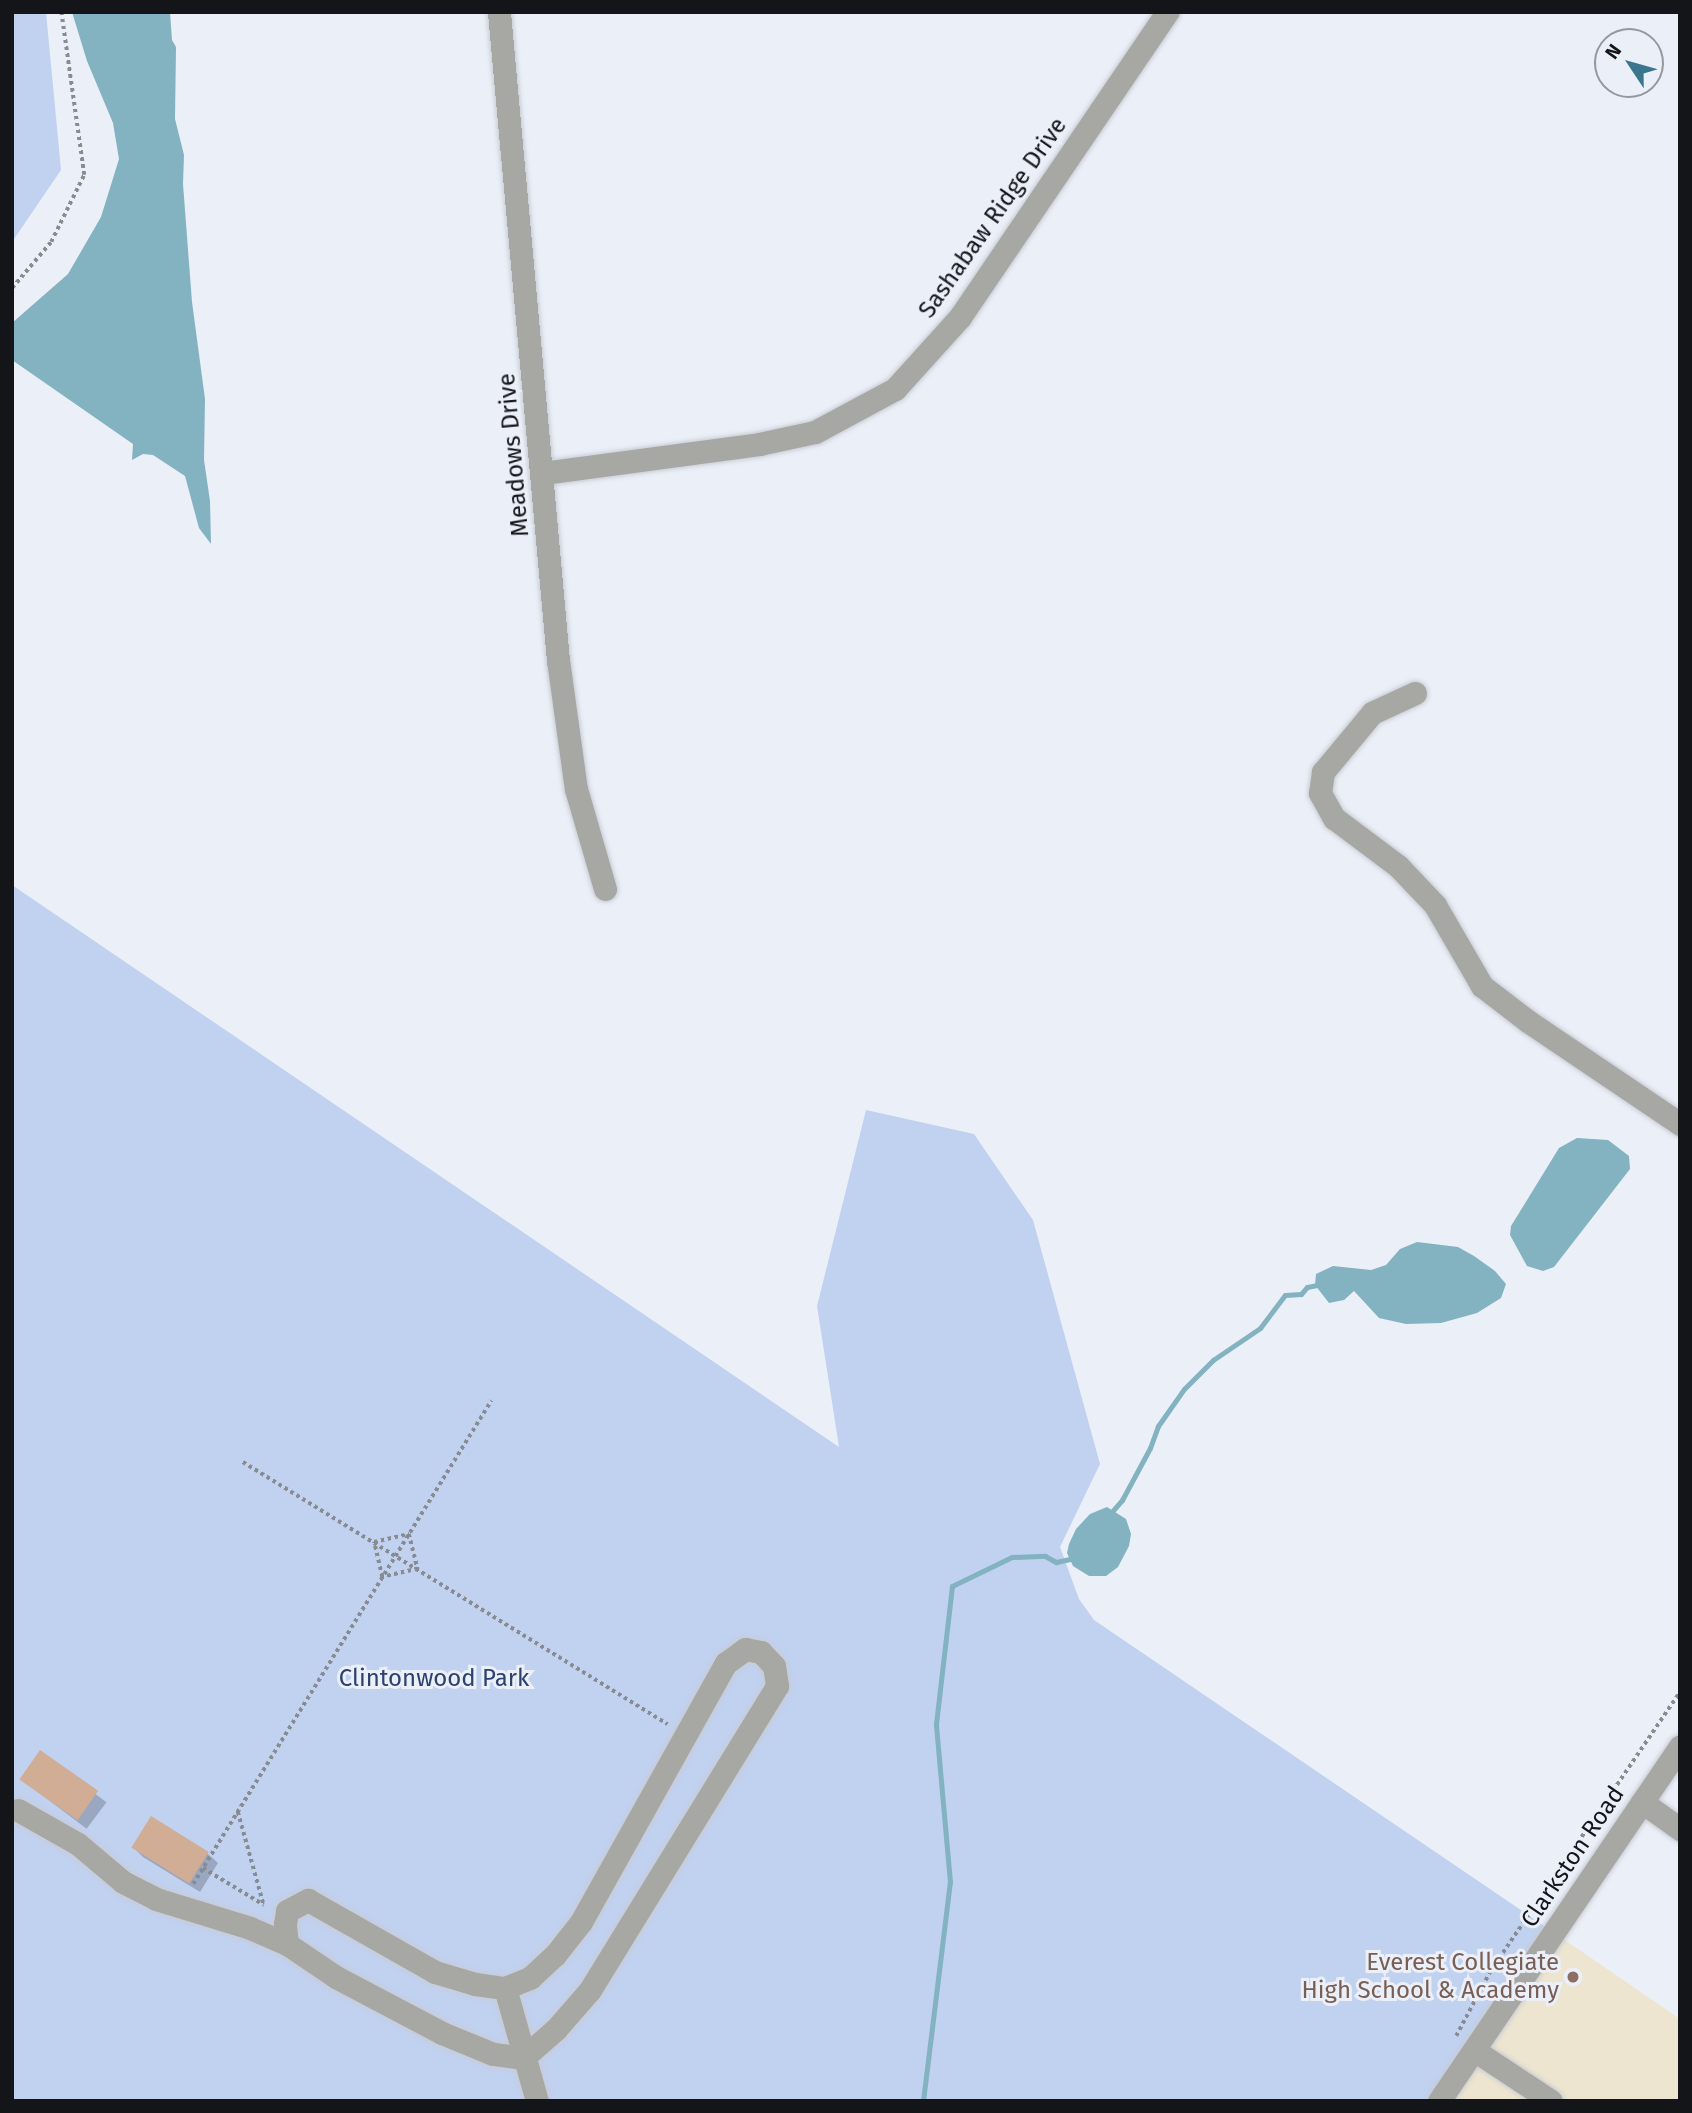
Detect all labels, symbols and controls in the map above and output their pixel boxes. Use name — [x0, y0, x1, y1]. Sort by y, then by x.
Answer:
north arrow — [1594, 28, 1664, 98]
text: N — [1600, 40, 1626, 63]
street label: Sashabaw Ridge Drive — [913, 112, 1073, 324]
street label: Meadows Drive — [493, 372, 535, 538]
park label: Clintonwood Park — [339, 1665, 529, 1693]
street label: Clarkston Road — [1515, 1781, 1631, 1933]
place label: Everest Collegiate High School & Academy — [1301, 1949, 1559, 2005]
marker: Everest Collegiate High School & Academy — [1565, 1969, 1581, 1985]

